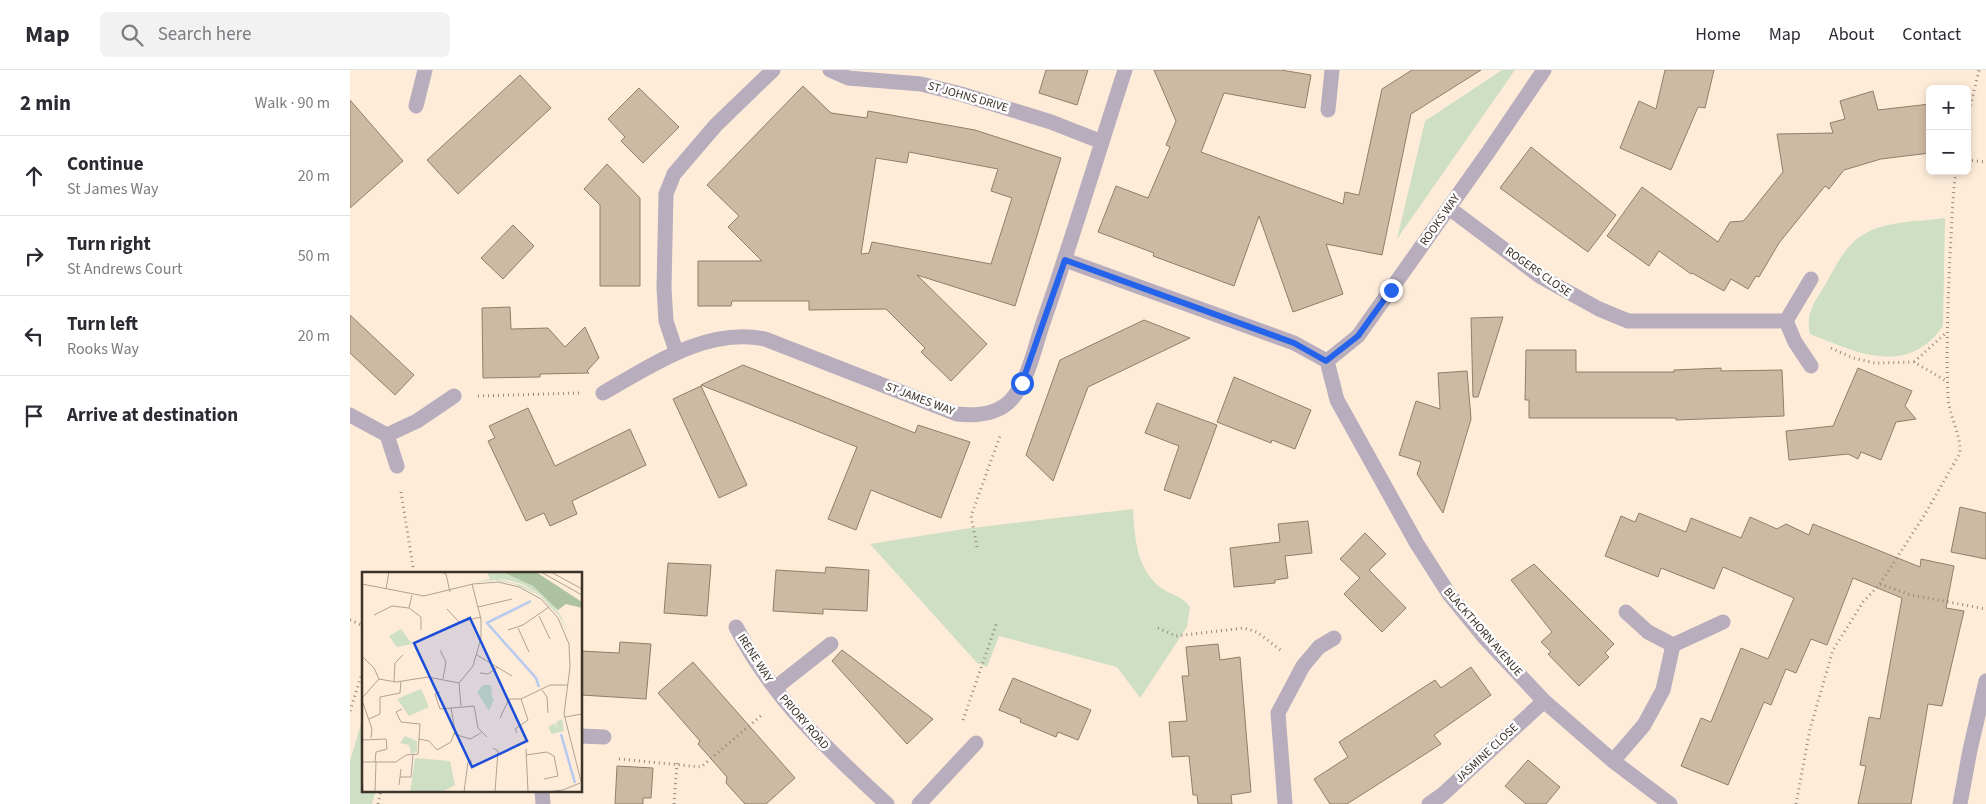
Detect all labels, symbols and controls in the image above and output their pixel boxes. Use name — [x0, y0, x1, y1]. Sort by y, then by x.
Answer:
search box — [100, 12, 450, 57]
text: Map — [25, 17, 70, 52]
icon: search — [118, 21, 146, 49]
text: Search here — [158, 21, 251, 48]
text: Home — [1695, 22, 1741, 47]
text: Map — [1769, 22, 1801, 47]
text: About — [1829, 22, 1874, 47]
text: Contact — [1902, 22, 1961, 47]
street label: ST JOHNS DRIVE — [926, 77, 1010, 117]
map controls — [1926, 85, 1971, 175]
button: + — [1926, 85, 1971, 130]
text: 2 min — [20, 88, 71, 118]
text: Walk · 90 m — [255, 92, 330, 114]
button: − — [1926, 130, 1971, 175]
text: Continue — [67, 151, 144, 178]
icon: ahead — [20, 162, 48, 190]
text: 20 m — [298, 165, 330, 187]
text: St James Way — [67, 178, 158, 200]
street label: ROOKS WAY — [1416, 190, 1464, 249]
text: Turn right — [67, 231, 151, 258]
icon: right — [20, 242, 48, 270]
street label: ROGERS CLOSE — [1502, 243, 1574, 301]
text: 50 m — [298, 245, 330, 267]
text: St Andrews Court — [67, 258, 182, 280]
route end — [1380, 279, 1403, 302]
text: Turn left — [67, 311, 138, 338]
icon: left — [20, 322, 48, 350]
text: 20 m — [298, 325, 330, 347]
text: Rooks Way — [67, 338, 139, 360]
route start — [1011, 372, 1034, 395]
street label: ST JAMES WAY — [883, 378, 957, 420]
icon: arrive — [20, 402, 48, 430]
text: Arrive at destination — [67, 402, 238, 429]
inset map — [362, 572, 582, 792]
street label: BLACKTHORN AVENUE — [1440, 584, 1526, 680]
street label: IRENE WAY — [733, 631, 777, 686]
street label: PRIORY ROAD — [775, 691, 833, 753]
street label: JASMINE CLOSE — [1452, 719, 1522, 787]

